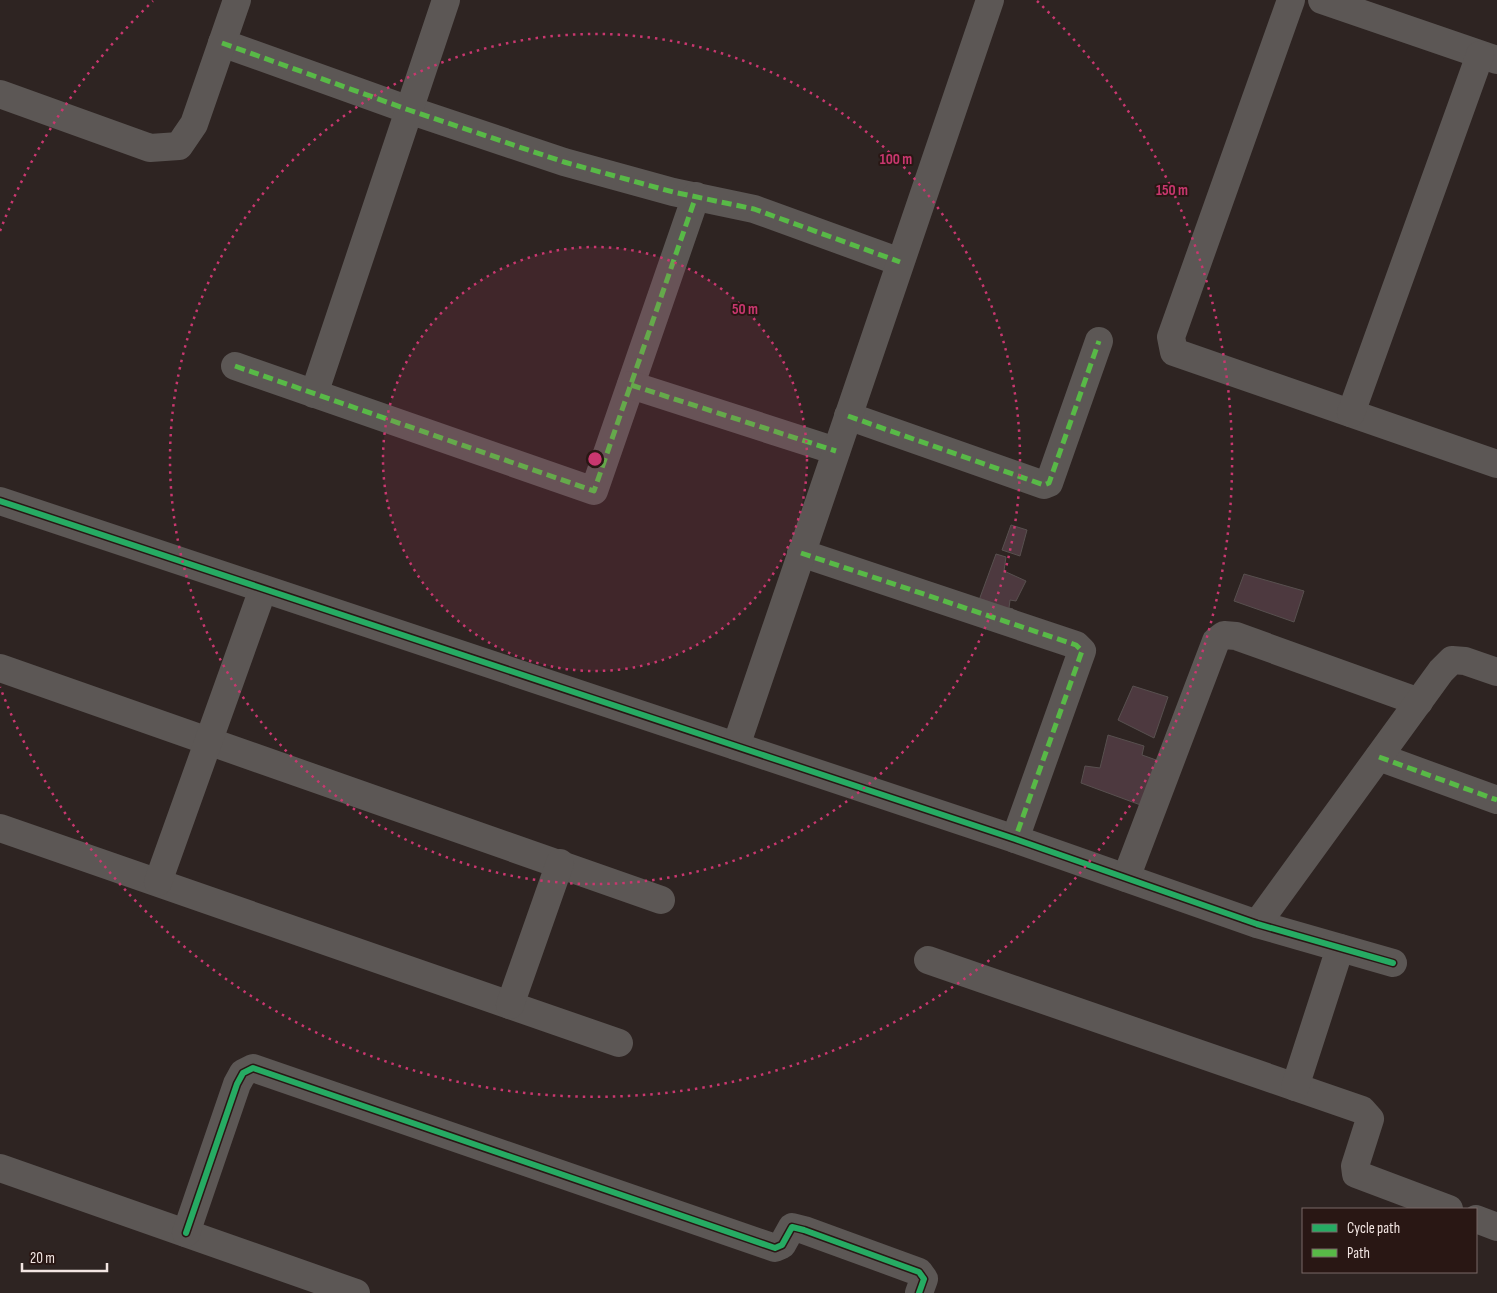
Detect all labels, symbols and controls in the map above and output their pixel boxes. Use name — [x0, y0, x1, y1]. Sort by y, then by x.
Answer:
text: 100 m — [880, 150, 912, 169]
text: 150 m — [1156, 181, 1188, 200]
text: 50 m — [732, 300, 758, 319]
centre of rings — [586, 450, 604, 468]
legend — [1302, 1208, 1477, 1273]
text: Cycle path — [1347, 1219, 1400, 1238]
scale bar — [22, 1240, 108, 1272]
text: Path — [1347, 1244, 1370, 1263]
text: 20 m — [30, 1249, 55, 1268]

